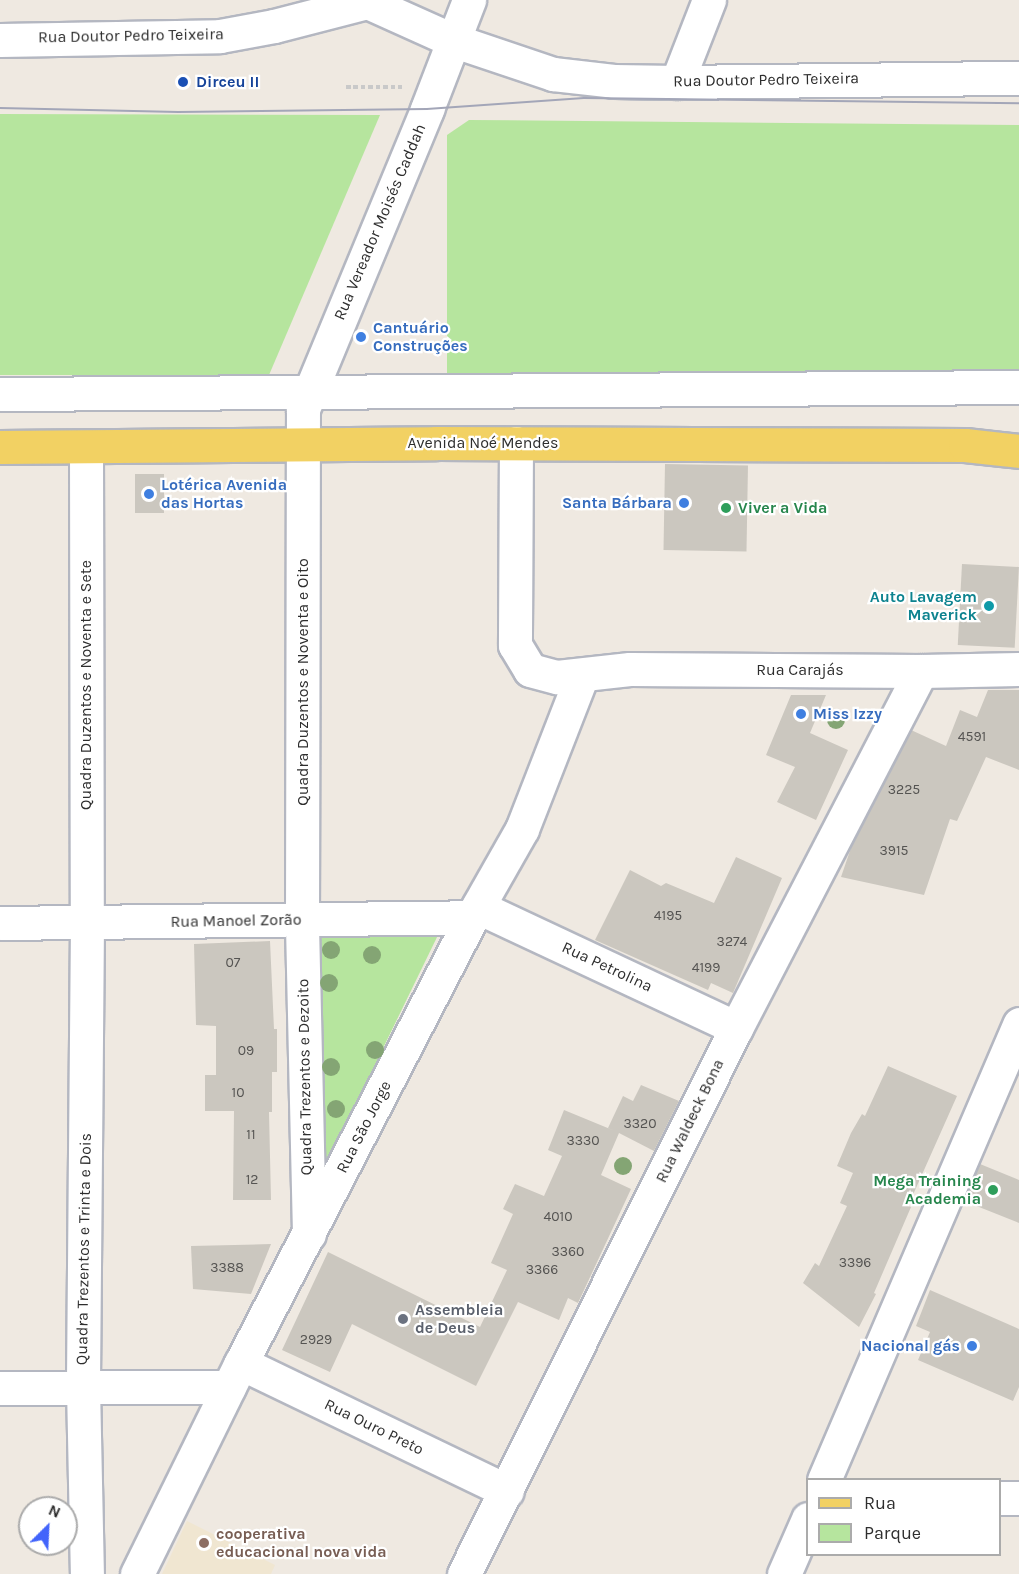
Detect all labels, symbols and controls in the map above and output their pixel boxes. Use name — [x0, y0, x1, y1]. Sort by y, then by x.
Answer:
street label: Rua Doutor Pedro Teixeira — [38, 25, 224, 47]
street label: Rua Doutor Pedro Teixeira — [673, 69, 859, 91]
place label: Dirceu II — [196, 72, 259, 92]
marker: Dirceu II — [174, 73, 192, 91]
street label: Rua Vereador Moisés Caddah — [330, 121, 430, 323]
place label: Cantuário Construções — [373, 318, 468, 356]
marker: Cantuário Construções — [354, 330, 368, 344]
street label: Avenida Noé Mendes — [408, 433, 558, 453]
place label: Lotérica Avenida das Hortas — [161, 475, 287, 513]
marker: Lotérica Avenida das Hortas — [142, 487, 156, 501]
place label: Santa Bárbara — [562, 493, 672, 513]
marker: Santa Bárbara — [677, 496, 691, 510]
place label: Viver a Vida — [738, 498, 827, 518]
marker: Viver a Vida — [719, 501, 733, 515]
street label: Quadra Duzentos e Noventa e Oito — [293, 558, 313, 806]
street label: Quadra Duzentos e Noventa e Sete — [76, 560, 96, 810]
place label: Auto Lavagem Maverick — [870, 587, 977, 625]
marker: Auto Lavagem Maverick — [982, 599, 996, 613]
street label: Rua Carajás — [756, 660, 844, 680]
place label: Miss Izzy — [813, 704, 882, 724]
marker: Miss Izzy — [794, 707, 808, 721]
house number: 4591 — [958, 729, 986, 745]
house number: 3225 — [888, 782, 920, 798]
house number: 3915 — [880, 843, 908, 859]
house number: 4195 — [654, 908, 682, 924]
street label: Rua Manoel Zorão — [170, 910, 302, 932]
house number: 3274 — [717, 934, 747, 950]
street label: Rua Petrolina — [559, 938, 655, 996]
house number: 07 — [226, 955, 240, 971]
house number: 4199 — [692, 960, 720, 976]
street label: Quadra Trezentos e Dezoito — [294, 978, 316, 1176]
house number: 09 — [238, 1043, 254, 1059]
street label: Rua Waldeck Bona — [652, 1056, 728, 1186]
street label: Rua São Jorge — [332, 1078, 396, 1176]
house number: 10 — [232, 1085, 244, 1101]
house number: 3320 — [624, 1116, 656, 1132]
house number: 11 — [246, 1127, 256, 1143]
street label: Quadra Trezentos e Trinta e Dois — [72, 1133, 96, 1365]
house number: 3330 — [566, 1133, 600, 1149]
place label: Mega Training Academia — [873, 1171, 981, 1209]
house number: 12 — [246, 1172, 258, 1188]
marker: Mega Training Academia — [986, 1183, 1000, 1197]
house number: 4010 — [543, 1209, 573, 1225]
house number: 3360 — [552, 1244, 584, 1260]
house number: 3396 — [839, 1255, 871, 1271]
house number: 3388 — [210, 1260, 244, 1276]
house number: 3366 — [526, 1262, 558, 1278]
place label: Assembleia de Deus — [415, 1300, 503, 1338]
marker: Assembleia de Deus — [396, 1312, 410, 1326]
house number: 2929 — [300, 1332, 332, 1348]
place label: Nacional gás — [861, 1336, 960, 1356]
marker: Nacional gás — [965, 1339, 979, 1353]
street label: Rua Ouro Preto — [321, 1395, 427, 1459]
legend — [806, 1478, 1001, 1556]
text: Rua — [864, 1492, 896, 1514]
north arrow — [18, 1496, 78, 1556]
text: N — [46, 1500, 64, 1522]
text: Parque — [864, 1522, 921, 1544]
place label: cooperativa educacional nova vida — [216, 1524, 387, 1562]
marker: cooperativa educacional nova vida — [197, 1536, 211, 1550]

